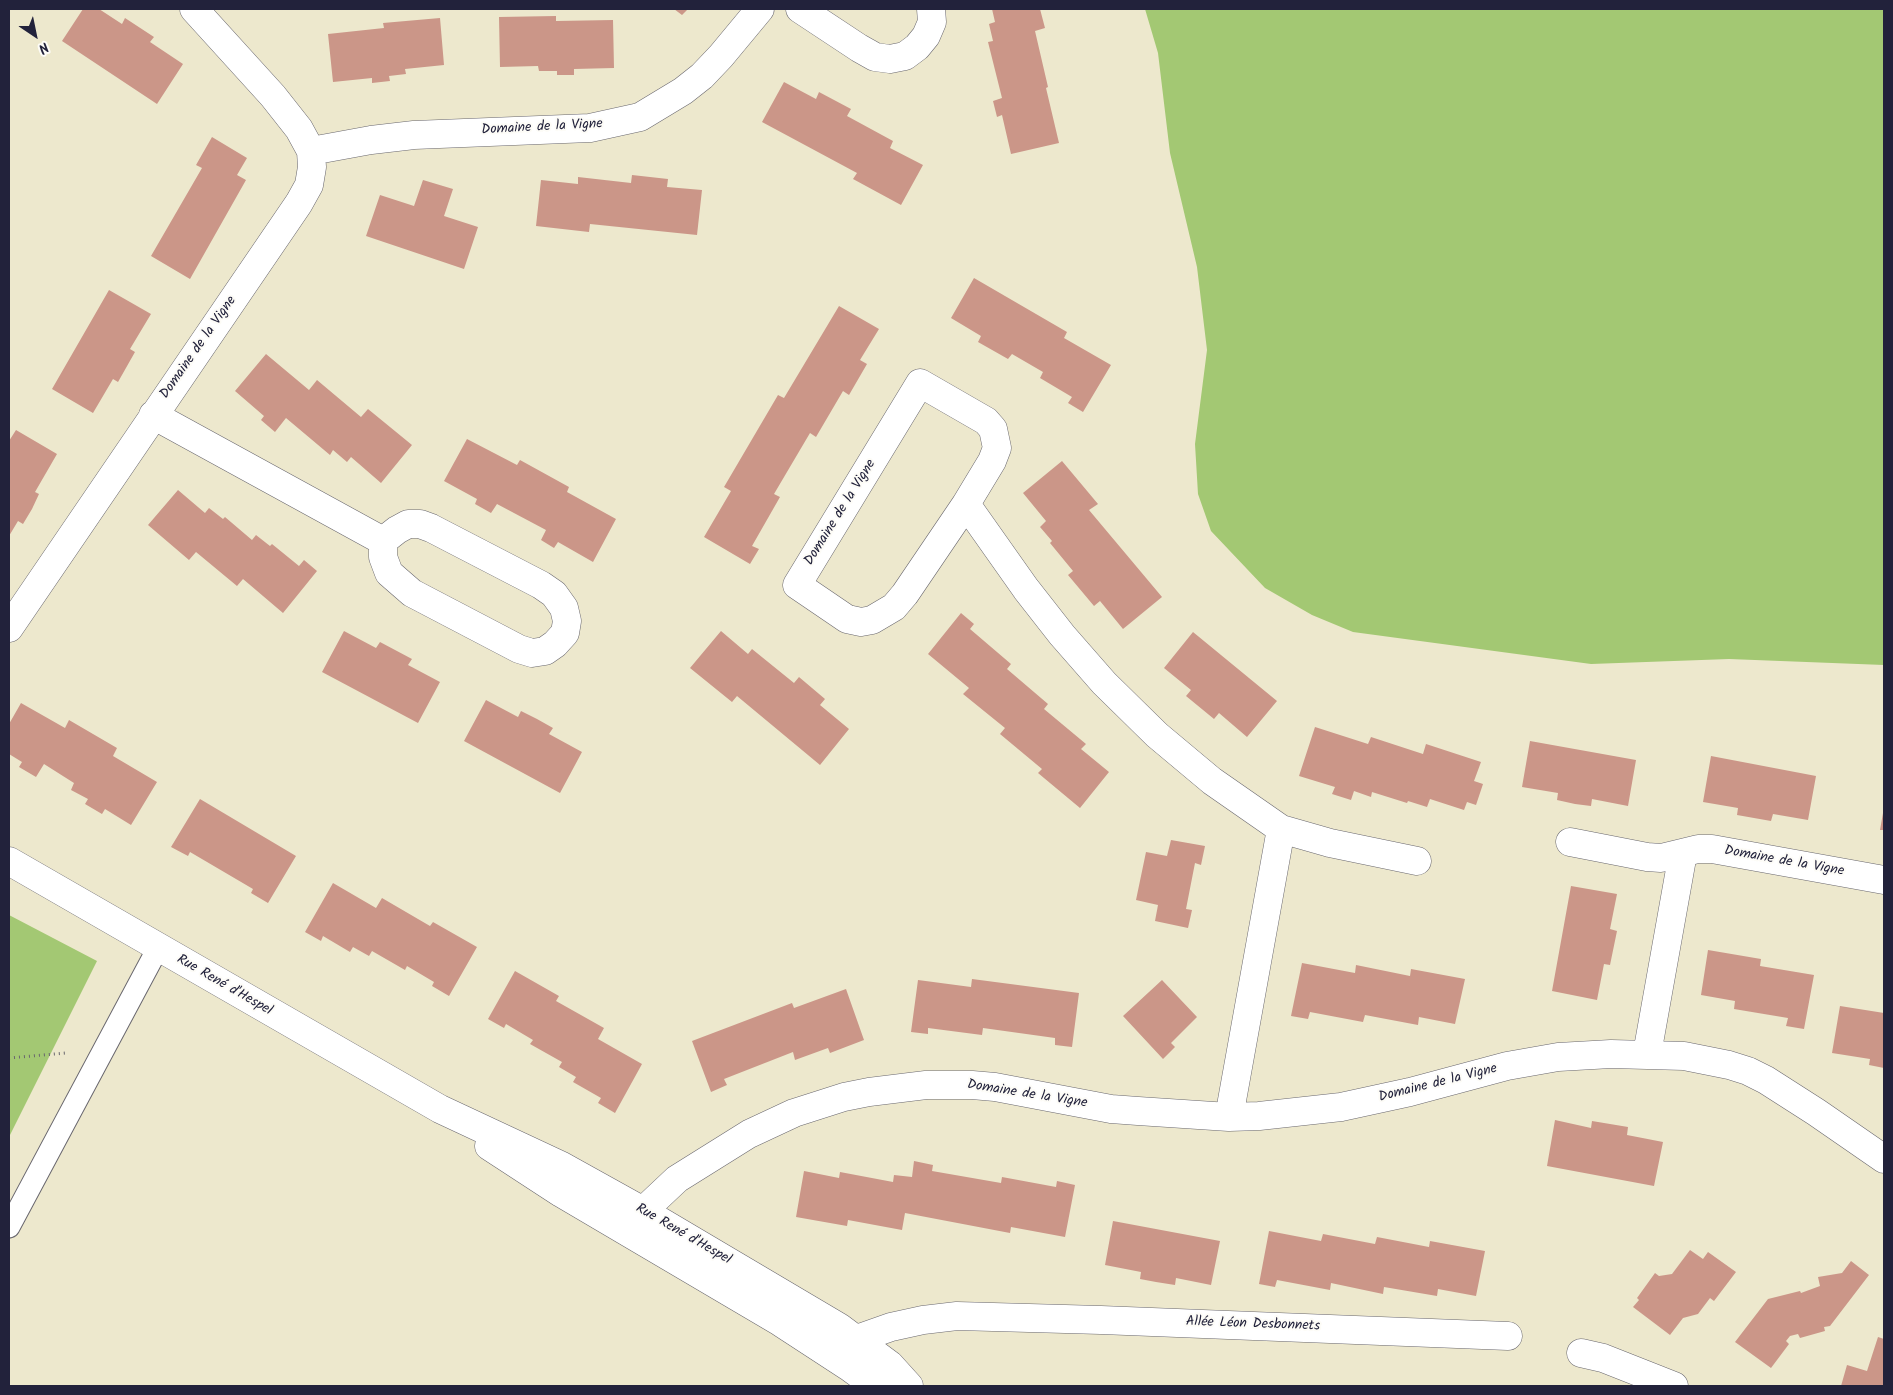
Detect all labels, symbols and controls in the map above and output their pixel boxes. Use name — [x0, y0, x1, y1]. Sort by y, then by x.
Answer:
north arrow — [10, 10, 60, 60]
text: N — [34, 36, 53, 59]
street label: Domaine de la Vigne — [481, 116, 603, 140]
street label: Domaine de la Vigne — [157, 293, 241, 403]
street label: Domaine de la Vigne — [802, 457, 880, 569]
street label: Domaine de la Vigne — [1723, 843, 1845, 881]
street label: Rue René d'Hespel — [173, 952, 275, 1020]
street label: Domaine de la Vigne — [1377, 1061, 1499, 1107]
street label: Domaine de la Vigne — [966, 1077, 1088, 1113]
street label: Rue René d'Hespel — [632, 1201, 734, 1269]
street label: Allée Léon Desbonnets — [1186, 1314, 1320, 1336]

